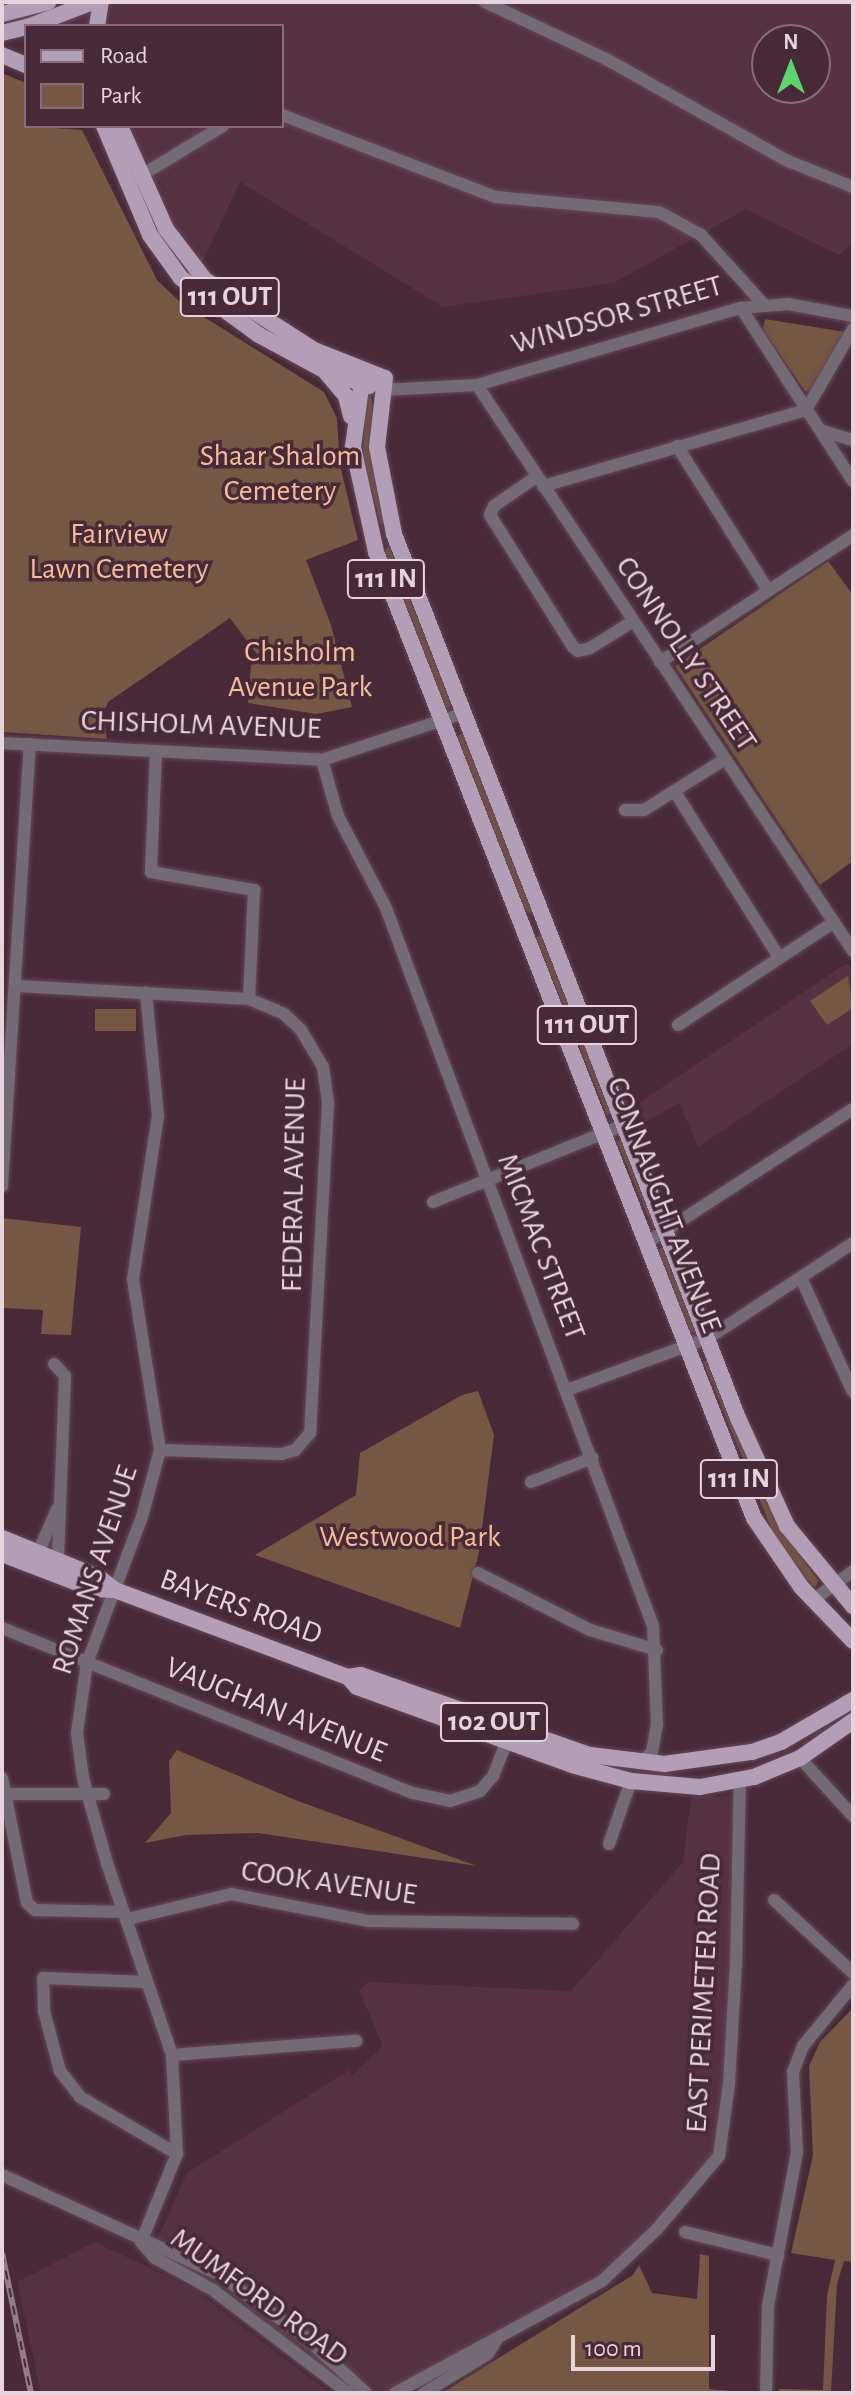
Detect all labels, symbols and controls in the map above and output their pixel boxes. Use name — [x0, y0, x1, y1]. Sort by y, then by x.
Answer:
legend — [24, 24, 284, 128]
north arrow — [751, 24, 831, 104]
text: N — [783, 31, 799, 53]
text: Road — [100, 44, 148, 68]
text: Park — [100, 84, 141, 108]
street label: WINDSOR STREET — [507, 268, 727, 362]
road number: 111 OUT — [178, 273, 282, 321]
park label: Shaar Shalom Cemetery — [200, 438, 360, 508]
park label: Fairview Lawn Cemetery — [29, 516, 209, 586]
street label: CONNOLLY STREET — [608, 550, 764, 758]
road number: 111 IN — [346, 555, 426, 603]
park label: Chisholm Avenue Park — [228, 634, 372, 704]
street label: CHISHOLM AVENUE — [80, 703, 322, 747]
road number: 111 OUT — [535, 1001, 639, 1049]
street label: CONNAUGHT AVENUE — [599, 1072, 729, 1338]
street label: FEDERAL AVENUE — [274, 1077, 314, 1293]
street label: MICMAC STREET — [489, 1149, 593, 1345]
road number: 111 IN — [699, 1455, 779, 1503]
street label: ROMANS AVENUE — [44, 1461, 146, 1679]
park label: Westwood Park — [319, 1519, 501, 1555]
street label: BAYERS ROAD — [155, 1561, 327, 1653]
street label: VAUGHAN AVENUE — [160, 1649, 392, 1771]
road number: 102 OUT — [438, 1698, 550, 1746]
street label: EAST PERIMETER ROAD — [679, 1852, 729, 2134]
street label: COOK AVENUE — [239, 1853, 419, 1913]
street label: MUMFORD ROAD — [163, 2220, 355, 2374]
scale bar — [575, 2319, 719, 2369]
text: 100 m — [585, 2337, 642, 2361]

